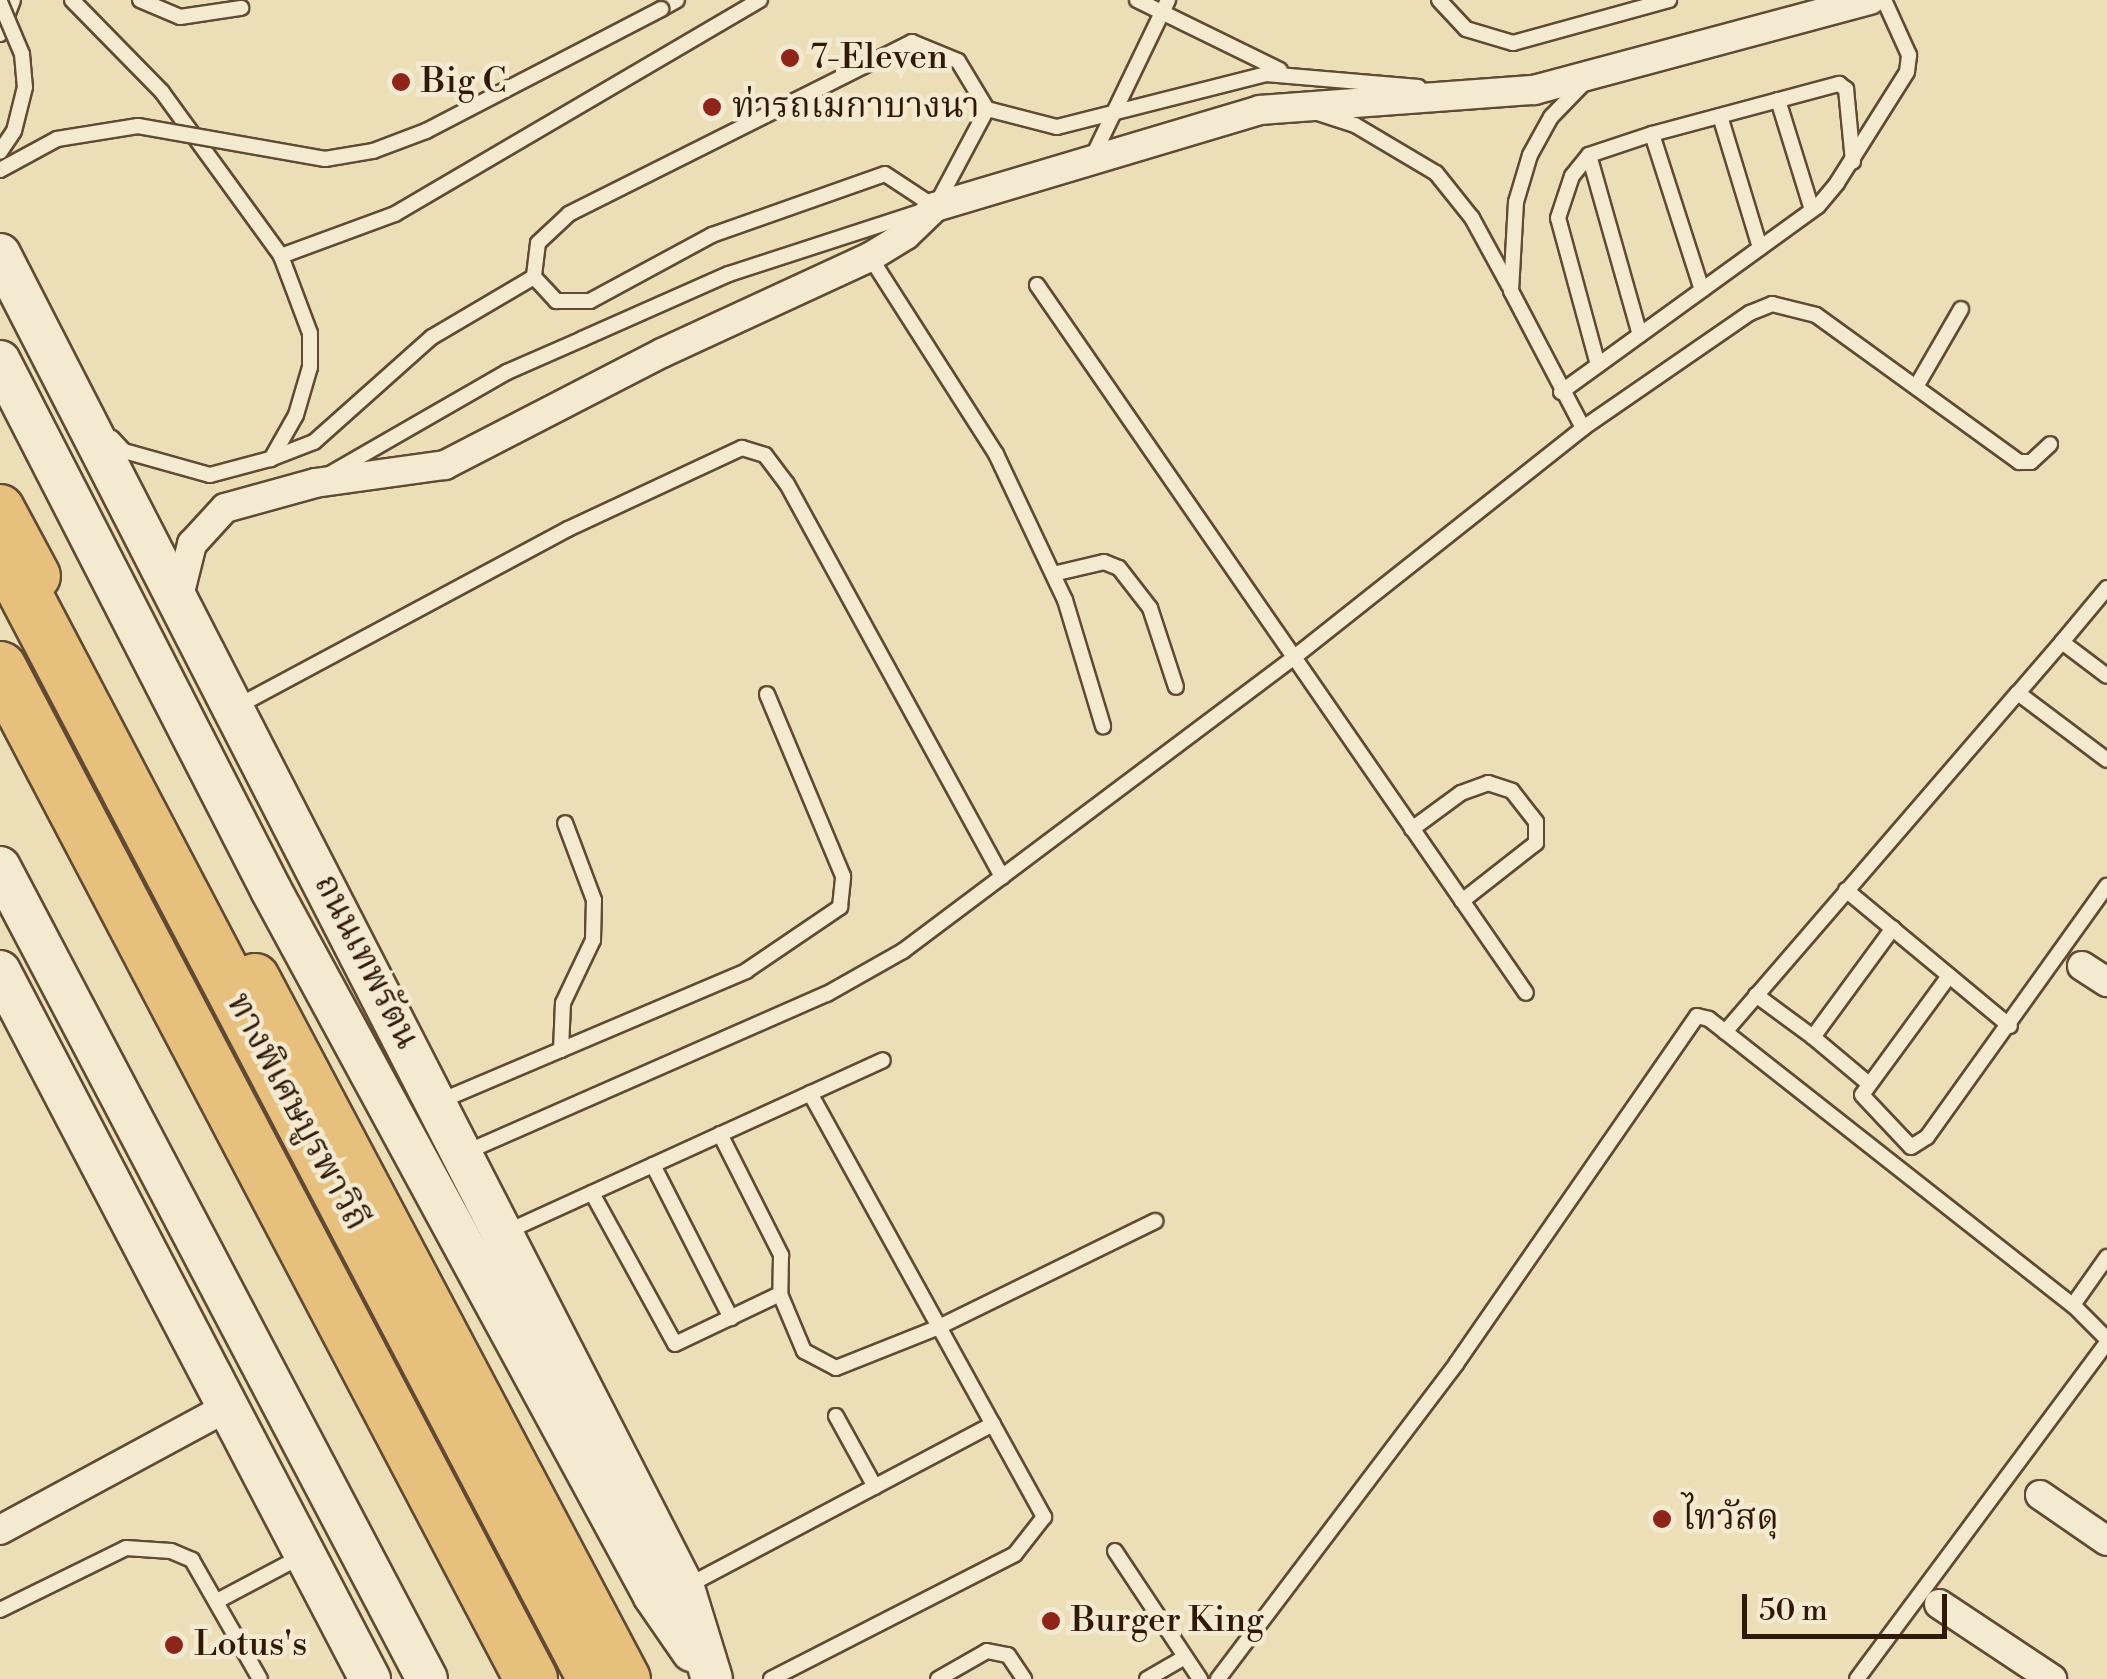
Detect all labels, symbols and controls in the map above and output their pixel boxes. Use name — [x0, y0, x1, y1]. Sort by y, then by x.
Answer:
place label: 7-Eleven — [810, 37, 948, 79]
marker: 7-Eleven — [779, 47, 801, 69]
place label: Big C — [421, 61, 507, 103]
marker: Big C — [390, 71, 412, 93]
place label: ท่ารถเมกาบางนา — [732, 86, 980, 128]
marker: ท่ารถเมกาบางนา — [701, 96, 723, 118]
street label: ถนนเทพรัตน — [304, 868, 428, 1056]
street label: ทางพิเศษบูรพาวิถี — [217, 986, 377, 1238]
place label: ไทวัสดุ — [1682, 1498, 1779, 1540]
marker: ไทวัสดุ — [1651, 1508, 1673, 1530]
scale bar — [1747, 1574, 1952, 1636]
text: 50 m — [1759, 1592, 1828, 1630]
place label: Burger King — [1071, 1600, 1264, 1642]
marker: Burger King — [1040, 1610, 1062, 1632]
place label: Lotus's — [194, 1624, 307, 1666]
marker: Lotus's — [163, 1634, 185, 1656]

